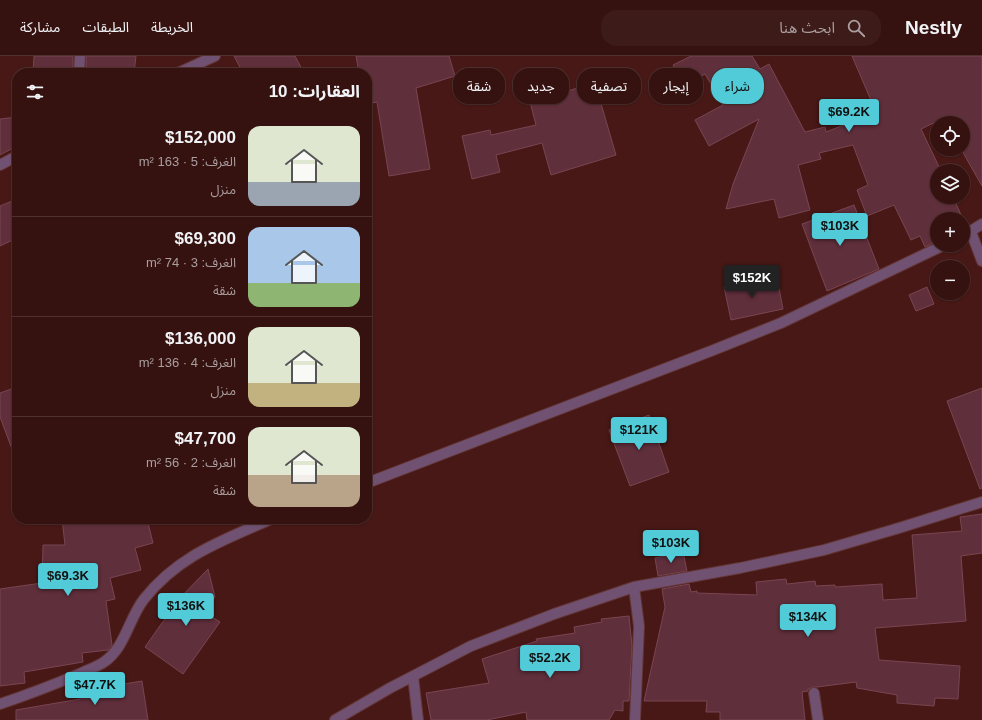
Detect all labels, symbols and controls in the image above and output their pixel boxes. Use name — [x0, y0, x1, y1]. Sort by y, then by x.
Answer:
search box — [601, 10, 881, 46]
icon: search — [845, 17, 867, 39]
text: Nestly — [905, 17, 962, 38]
text: مشاركة — [20, 19, 60, 35]
text: الطبقات — [82, 19, 129, 35]
text: الخريطة — [151, 19, 193, 35]
text: ابحث هنا — [779, 19, 835, 36]
chip: شقة — [453, 68, 505, 104]
chip: جديد — [513, 68, 569, 104]
chip: تصفية — [577, 68, 641, 104]
chip: إيجار — [649, 68, 703, 104]
chip: شراء — [711, 68, 764, 104]
icon: filters — [24, 81, 46, 103]
text: العقارات: 10 — [269, 82, 360, 101]
pin: $69.2K — [816, 99, 882, 133]
text: $69.2K — [828, 104, 870, 119]
map controls — [930, 116, 970, 300]
button: locate — [930, 116, 970, 156]
text: $152,000 — [165, 128, 236, 147]
icon: home — [280, 142, 328, 190]
text: الغرف: 5 · 163 m² — [139, 154, 236, 169]
button: layers — [930, 164, 970, 204]
text: منزل — [211, 182, 236, 197]
button: + — [930, 212, 970, 252]
pin: $103K — [812, 213, 868, 247]
text: $103K — [821, 218, 859, 233]
text: $69,300 — [175, 229, 236, 248]
icon: home — [280, 243, 328, 291]
text: الغرف: 3 · 74 m² — [146, 255, 236, 270]
button: − — [930, 260, 970, 300]
pin: $152K — [724, 265, 780, 299]
text: $152K — [733, 270, 771, 285]
text: شقة — [213, 283, 236, 298]
text: $136,000 — [165, 329, 236, 348]
icon: home — [280, 343, 328, 391]
text: الغرف: 4 · 136 m² — [139, 355, 236, 370]
text: منزل — [211, 383, 236, 398]
pin: $121K — [611, 417, 667, 451]
text: $121K — [620, 422, 658, 437]
text: $47,700 — [175, 429, 236, 448]
icon: home — [280, 443, 328, 491]
text: الغرف: 2 · 56 m² — [146, 455, 236, 470]
text: شقة — [213, 483, 236, 498]
pin: $103K — [643, 530, 699, 564]
text: $103K — [652, 535, 690, 550]
pin: $69.3K — [35, 563, 101, 597]
text: $69.3K — [47, 568, 89, 583]
pin: $136K — [158, 593, 214, 627]
text: $136K — [167, 598, 205, 613]
pin: $134K — [780, 604, 836, 638]
text: $134K — [789, 609, 827, 624]
pin: $52.2K — [517, 645, 583, 679]
text: $52.2K — [529, 650, 571, 665]
pin: $47.7K — [62, 672, 128, 706]
text: $47.7K — [74, 677, 116, 692]

